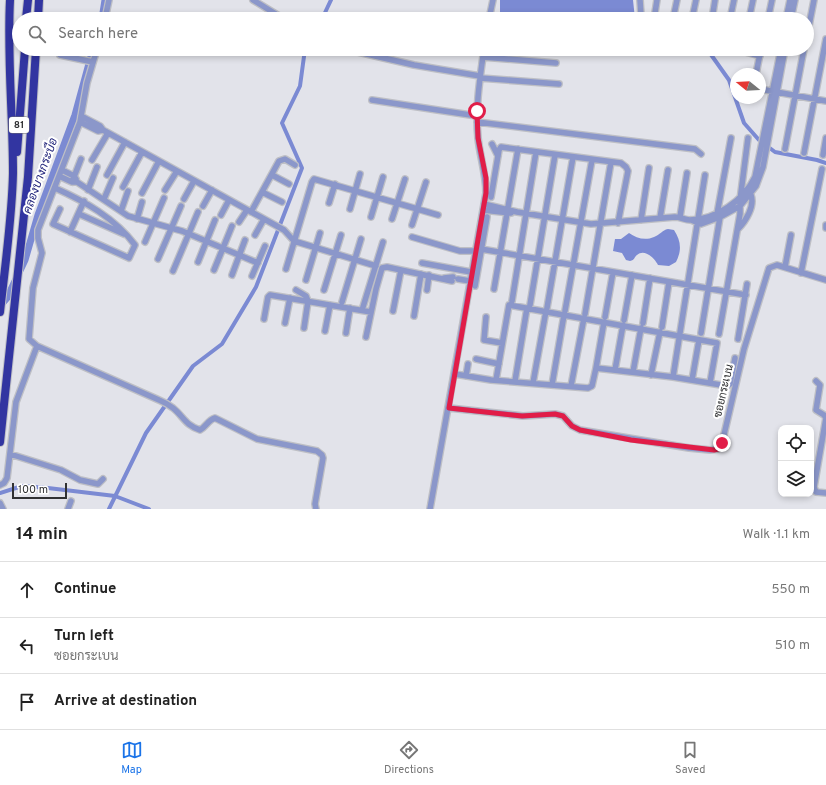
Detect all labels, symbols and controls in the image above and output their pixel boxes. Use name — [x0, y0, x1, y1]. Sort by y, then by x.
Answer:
search box — [12, 12, 814, 56]
icon: search — [26, 23, 48, 45]
text: Search here — [58, 25, 138, 44]
north arrow — [730, 68, 766, 104]
route start — [468, 102, 486, 120]
road number: 81 — [9, 117, 29, 133]
water label: คลองบางกระบือ — [19, 136, 62, 216]
street label: ซอยกระเบน — [711, 363, 737, 419]
map controls — [778, 425, 814, 497]
button: locate — [778, 425, 814, 461]
route end — [713, 434, 731, 452]
button: layers — [778, 461, 814, 497]
scale bar — [12, 481, 67, 500]
text: 100 m — [18, 483, 48, 497]
text: 14 min — [16, 524, 68, 546]
text: Walk · 1.1 km — [743, 527, 810, 543]
icon: ahead — [16, 579, 38, 601]
text: Continue — [54, 580, 116, 599]
text: 550 m — [771, 582, 810, 598]
text: Turn left — [54, 627, 114, 646]
icon: left — [16, 635, 38, 657]
text: 510 m — [775, 638, 810, 654]
text: ซอยกระเบน — [54, 649, 119, 665]
icon: arrive — [16, 691, 38, 713]
text: Arrive at destination — [54, 692, 197, 711]
tab: Map — [121, 739, 143, 777]
tab: Directions — [384, 739, 434, 777]
tab: Saved — [675, 739, 705, 777]

